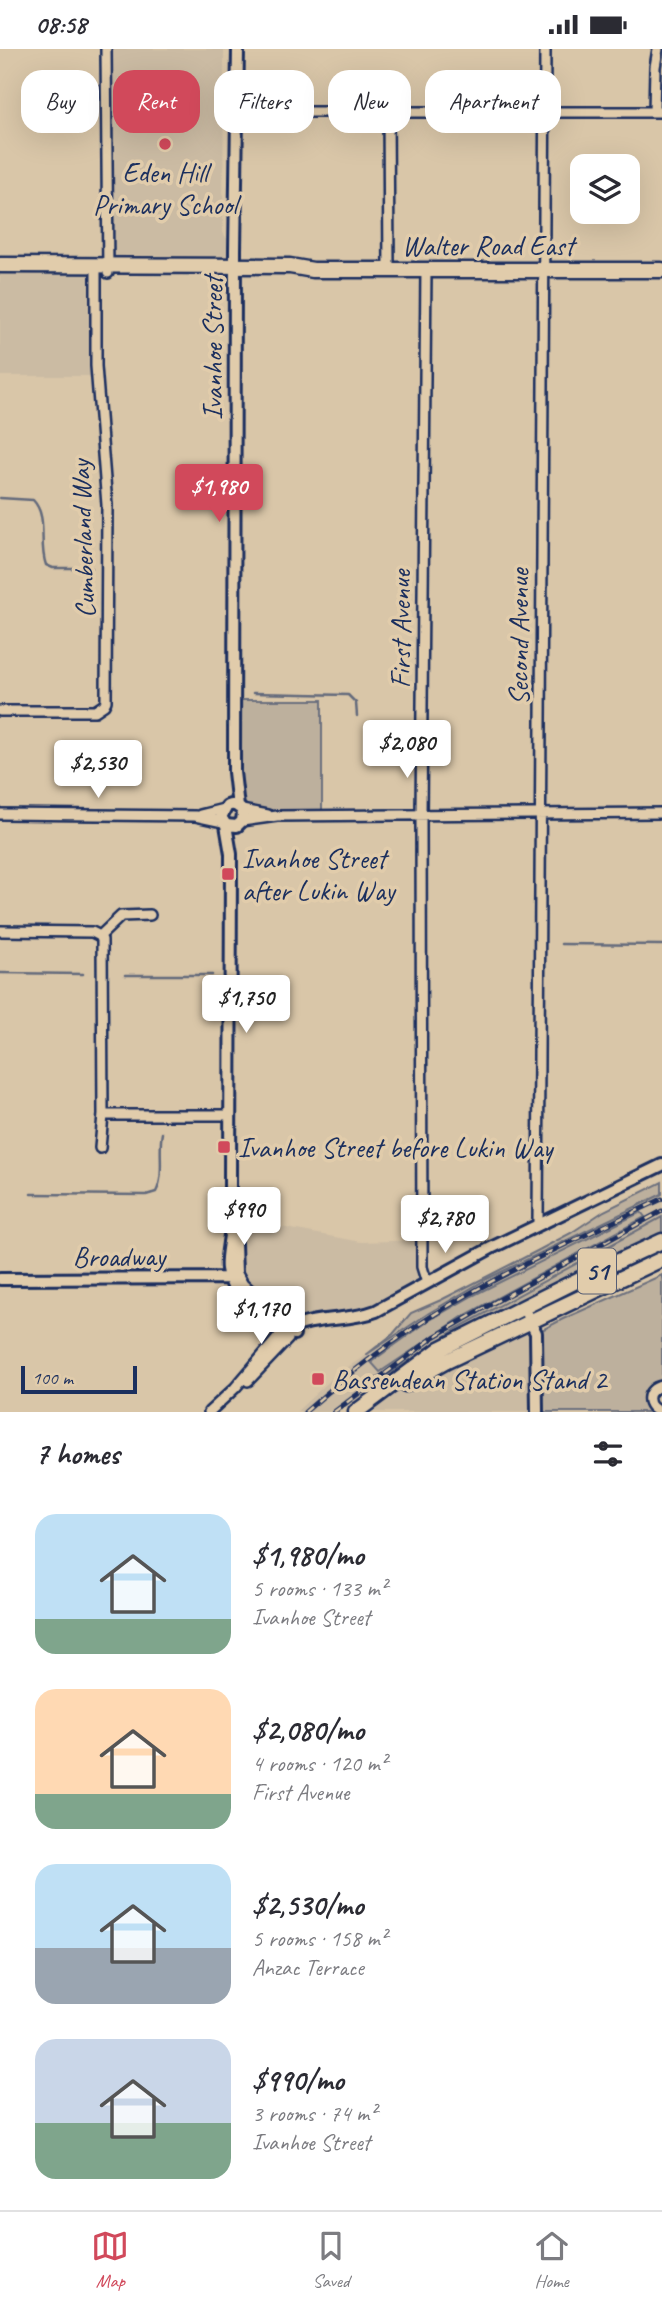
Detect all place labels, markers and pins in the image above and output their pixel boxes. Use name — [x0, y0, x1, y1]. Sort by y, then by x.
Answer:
marker: Eden Hill Primary School — [157, 136, 173, 152]
place label: Eden Hill Primary School — [93, 155, 242, 222]
pin: $1,980 — [162, 465, 276, 524]
pin: $2,080 — [350, 721, 464, 780]
pin: $2,530 — [41, 741, 155, 800]
place label: Ivanhoe Street after Lukin Way — [242, 841, 397, 908]
marker: Ivanhoe Street after Lukin Way — [220, 866, 236, 882]
pin: $1,750 — [189, 975, 303, 1035]
place label: Ivanhoe Street before Lukin Way — [238, 1130, 555, 1165]
marker: Ivanhoe Street before Lukin Way — [216, 1139, 232, 1155]
pin: $990 — [203, 1187, 285, 1247]
pin: $2,780 — [388, 1195, 502, 1255]
pin: $1,170 — [204, 1287, 318, 1346]
place label: Bassendean Station Stand 2 — [332, 1362, 609, 1397]
marker: Bassendean Station Stand 2 — [310, 1371, 326, 1387]

